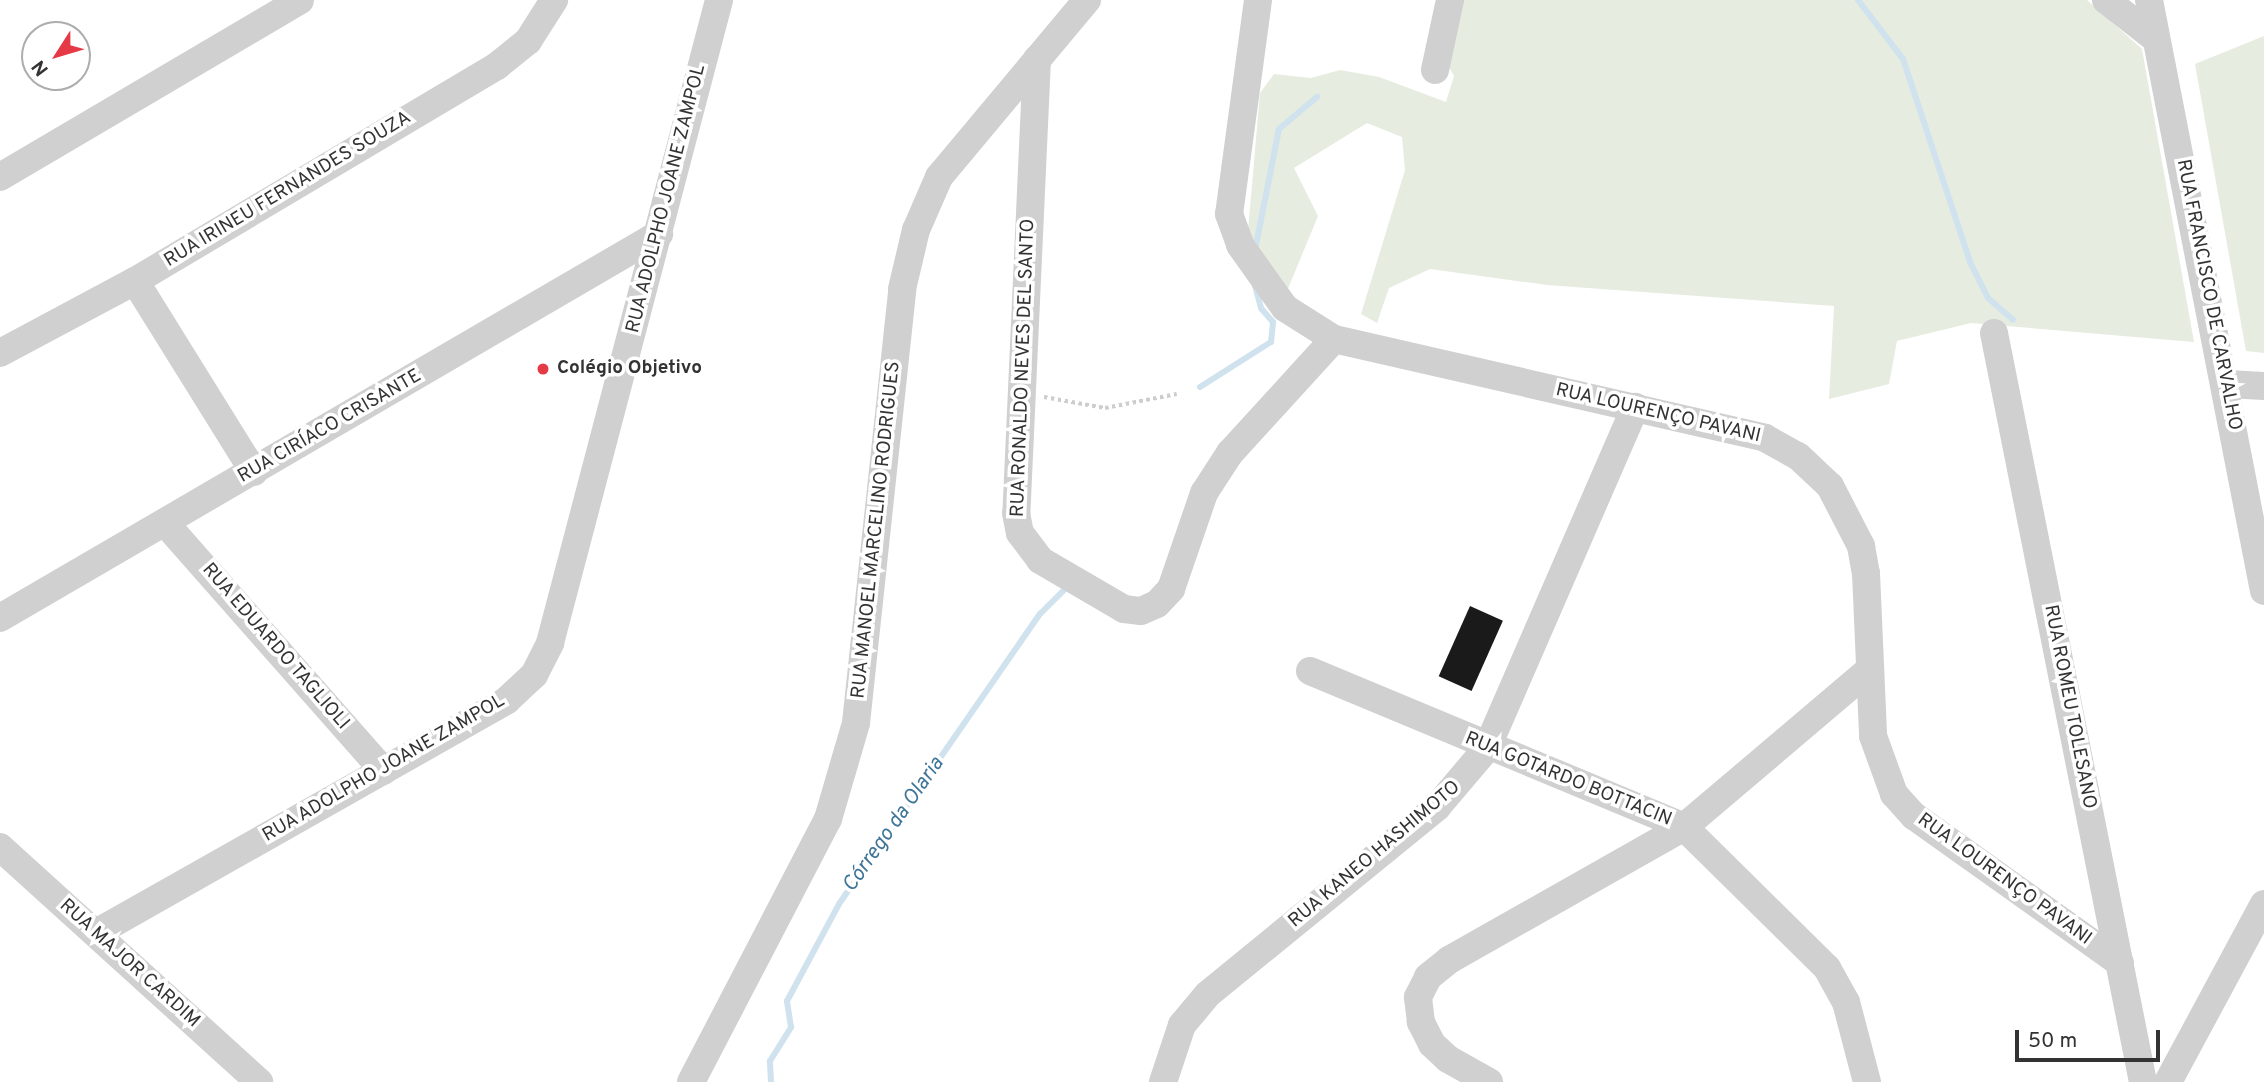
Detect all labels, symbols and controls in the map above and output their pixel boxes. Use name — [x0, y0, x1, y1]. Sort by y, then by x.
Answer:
north arrow — [21, 21, 91, 91]
text: N — [27, 55, 55, 80]
street label: RUA ADOLPHO JOANE ZAMPOL — [622, 62, 712, 336]
street label: RUA IRINEU FERNANDES SOUZA — [160, 107, 416, 273]
street label: RUA FRANCISCO DE CARVALHO — [2170, 157, 2246, 433]
street label: RUA RONALDO NEVES DEL SANTO — [1007, 218, 1041, 518]
place label: Colégio Objetivo — [557, 358, 702, 380]
street label: RUA MANOEL MARCELINO RODRIGUES — [848, 360, 906, 700]
marker: Colégio Objetivo — [535, 361, 551, 377]
street label: RUA CIRÍACO CRISANTE — [234, 365, 426, 489]
street label: RUA LOURENÇO PAVANI — [1553, 379, 1763, 449]
street label: RUA EDUARDO TAGLIOLI — [196, 558, 354, 736]
street label: RUA ROMEU TOLESANO — [2038, 602, 2100, 812]
street label: RUA ADOLPHO JOANE ZAMPOL — [258, 690, 510, 848]
street label: RUA GOTARDO BOTTACIN — [1461, 728, 1675, 832]
water label: Córrego da Olaria — [838, 753, 950, 897]
street label: RUA KANEO HASHIMOTO — [1284, 776, 1466, 934]
street label: RUA LOURENÇO PAVANI — [1912, 809, 2096, 951]
street label: RUA MAJOR CARDIM — [54, 895, 204, 1033]
scale bar — [2019, 1016, 2164, 1060]
text: 50 m — [2028, 1028, 2077, 1055]

